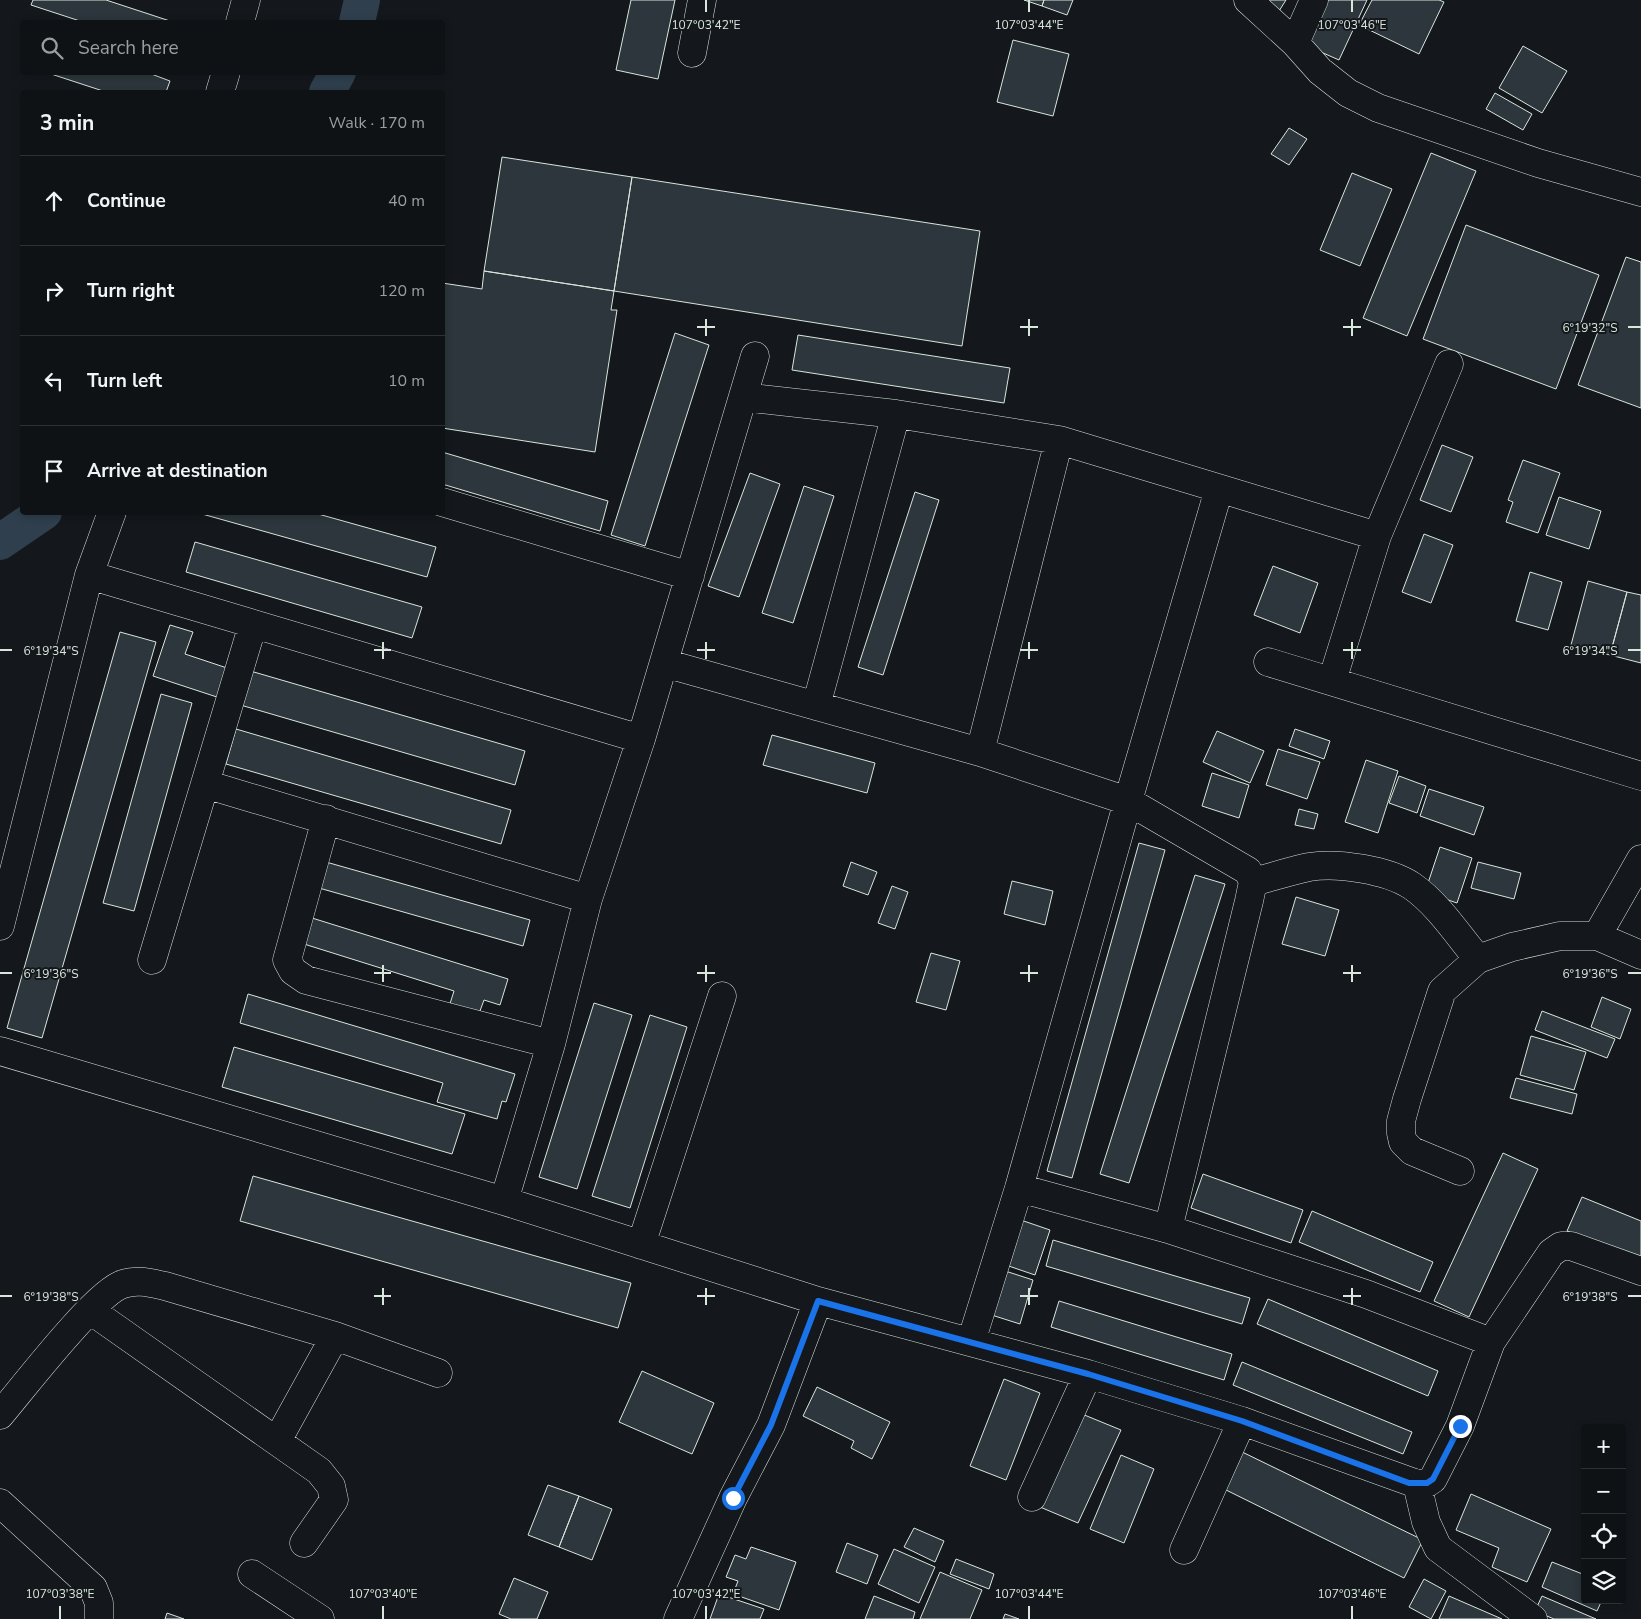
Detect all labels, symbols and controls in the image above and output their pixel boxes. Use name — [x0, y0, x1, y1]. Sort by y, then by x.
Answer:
text: 107°03'42"E — [671, 17, 741, 33]
text: 107°03'44"E — [994, 17, 1064, 33]
text: 107°03'46"E — [1317, 17, 1387, 33]
search box — [20, 20, 445, 75]
icon: search — [38, 34, 66, 62]
text: Search here — [78, 35, 179, 61]
text: 3 min — [40, 109, 94, 137]
text: Walk · 170 m — [329, 112, 425, 134]
icon: ahead — [40, 187, 68, 215]
text: Continue — [87, 188, 166, 214]
text: 40 m — [388, 190, 425, 212]
icon: right — [40, 277, 68, 305]
text: Turn right — [87, 278, 174, 304]
text: 120 m — [378, 280, 425, 302]
text: 6°19'32"S — [1562, 320, 1618, 336]
icon: left — [40, 367, 68, 395]
text: Turn left — [87, 368, 162, 394]
text: 10 m — [388, 370, 425, 392]
icon: arrive — [40, 457, 68, 485]
text: Arrive at destination — [87, 458, 268, 484]
text: 6°19'34"S — [23, 643, 79, 659]
text: 6°19'34"S — [1562, 643, 1618, 659]
text: 6°19'36"S — [23, 966, 79, 982]
text: 6°19'36"S — [1562, 966, 1618, 982]
text: 6°19'38"S — [23, 1289, 79, 1305]
text: 6°19'38"S — [1562, 1289, 1618, 1305]
route end — [1449, 1415, 1472, 1438]
map controls — [1581, 1424, 1626, 1604]
button: + — [1581, 1424, 1626, 1469]
button: − — [1581, 1469, 1626, 1514]
route start — [722, 1487, 745, 1510]
button: locate — [1581, 1514, 1626, 1559]
button: layers — [1581, 1559, 1626, 1604]
text: 107°03'38"E — [25, 1586, 95, 1602]
text: 107°03'40"E — [348, 1586, 418, 1602]
text: 107°03'42"E — [671, 1586, 741, 1602]
text: 107°03'44"E — [994, 1586, 1064, 1602]
text: 107°03'46"E — [1317, 1586, 1387, 1602]

